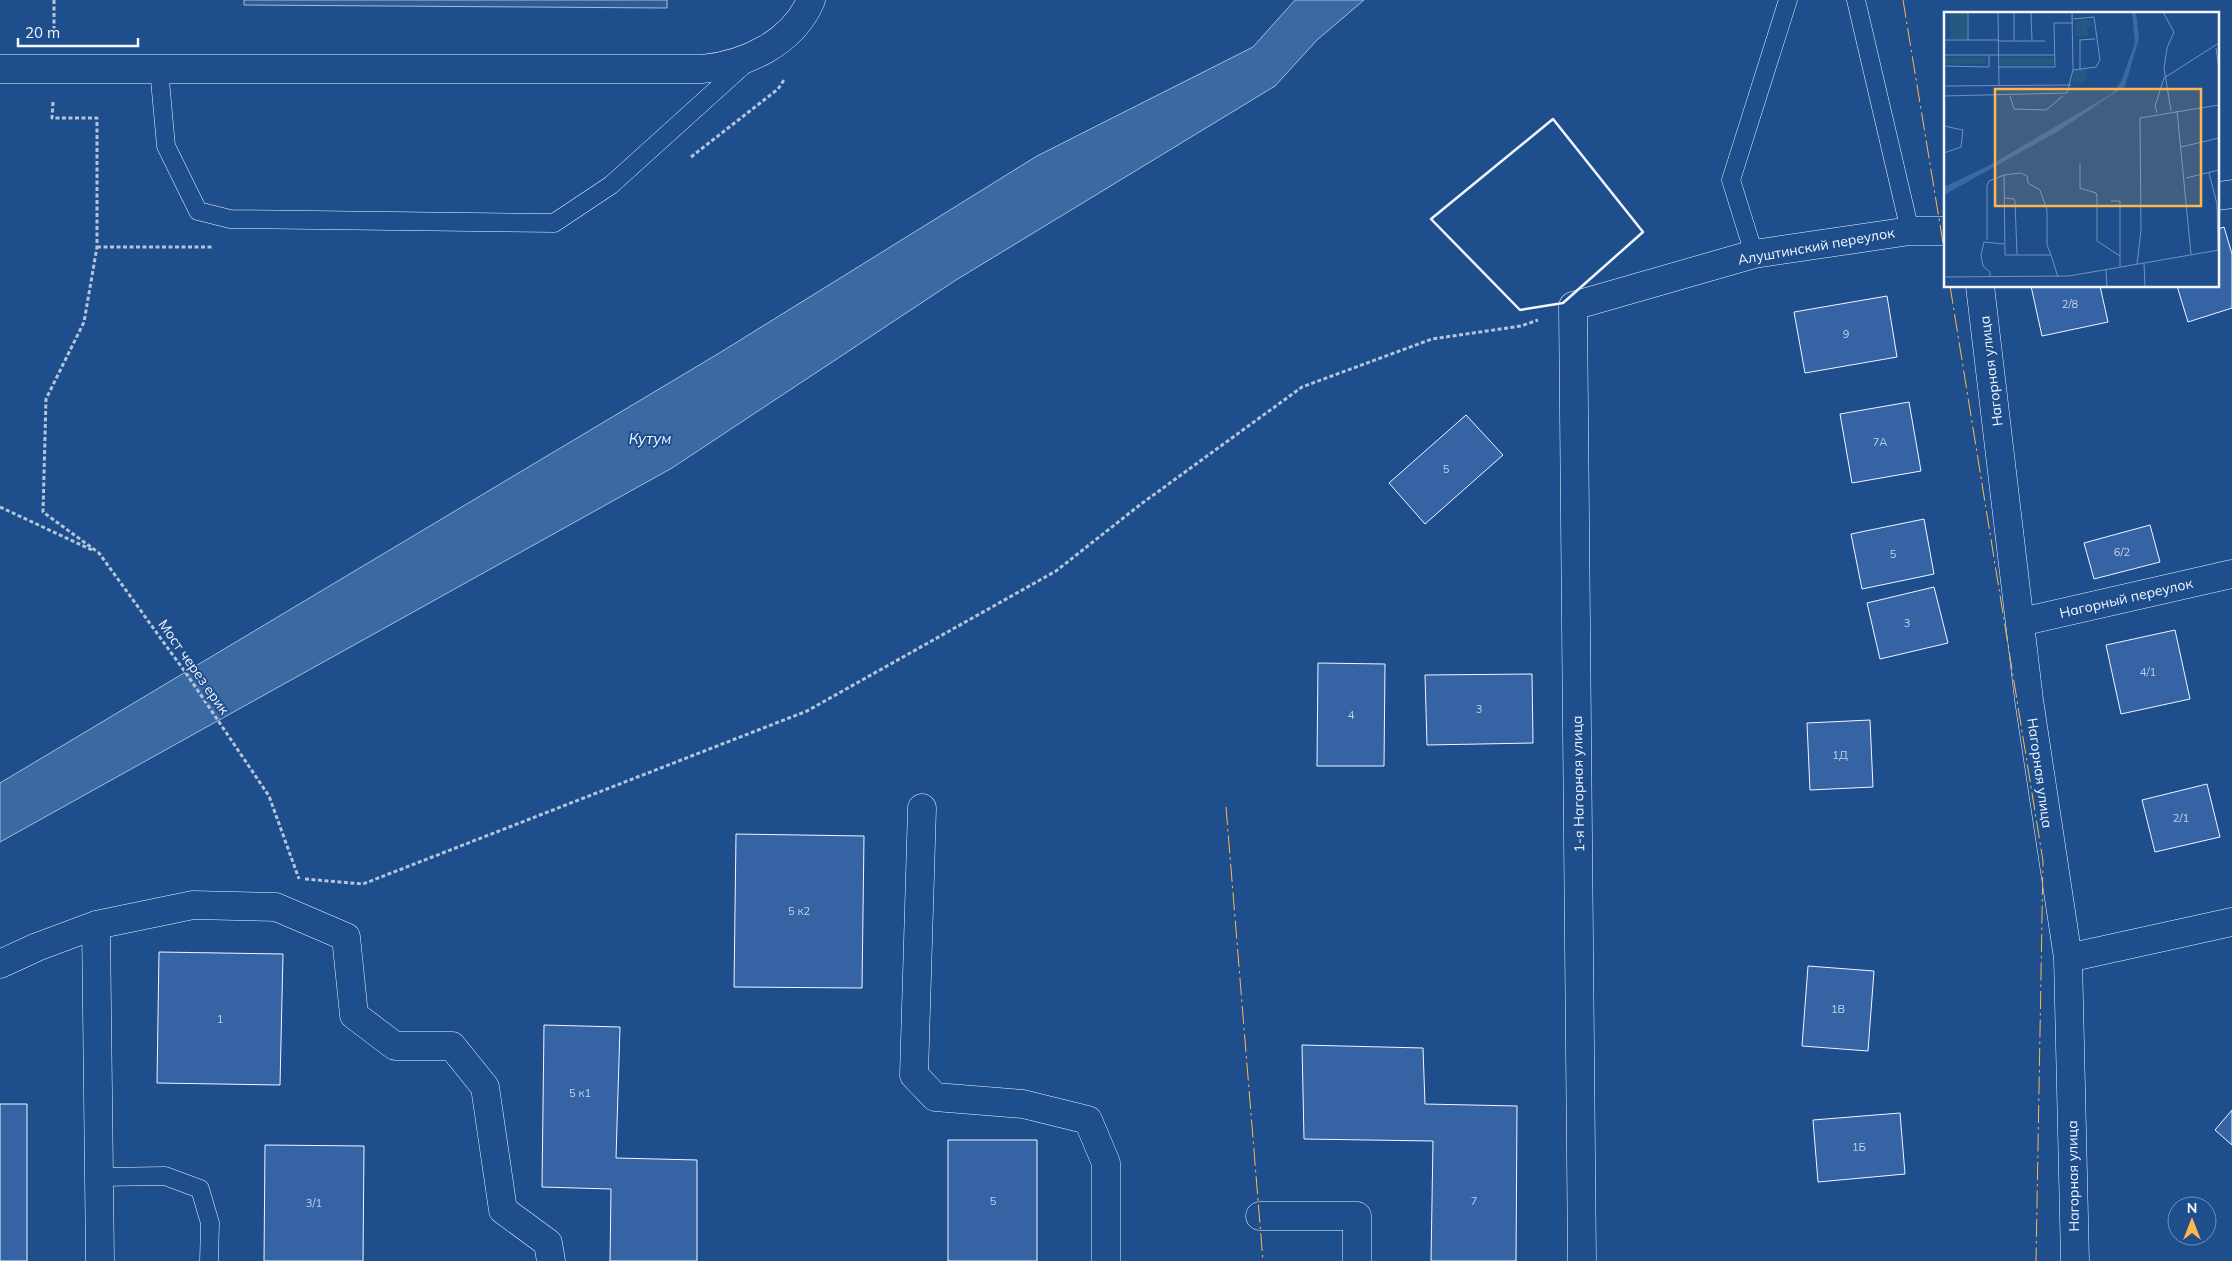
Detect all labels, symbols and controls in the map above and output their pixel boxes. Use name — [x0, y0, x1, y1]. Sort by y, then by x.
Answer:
inset map — [1944, 12, 2220, 288]
scale bar — [18, 15, 138, 47]
text: 20 m — [25, 23, 60, 42]
street label: Алуштинский переулок — [1736, 223, 1896, 269]
house number: 2/8 — [2062, 297, 2079, 311]
street label: Нагорная улица — [1975, 315, 2007, 427]
house number: 9 — [1843, 327, 1849, 341]
water label: Кутум — [629, 429, 671, 448]
house number: 7А — [1873, 435, 1887, 449]
house number: 5 — [1443, 462, 1450, 476]
house number: 6/2 — [2114, 545, 2131, 559]
house number: 5 — [1890, 547, 1897, 561]
street label: Нагорный переулок — [2058, 574, 2195, 622]
street label: Мост через ерик — [154, 616, 234, 718]
house number: 3 — [1904, 616, 1910, 630]
house number: 4/1 — [2140, 665, 2156, 679]
house number: 3 — [1476, 702, 1482, 716]
house number: 4 — [1348, 708, 1355, 722]
street label: 1-я Нагорная улица — [1568, 715, 1588, 853]
street label: Нагорная улица — [2023, 717, 2057, 829]
house number: 1Д — [1832, 748, 1848, 762]
house number: 2/1 — [2173, 811, 2189, 825]
house number: 5 к2 — [788, 904, 810, 918]
house number: 1В — [1831, 1002, 1845, 1016]
house number: 1 — [217, 1012, 223, 1026]
house number: 5 к1 — [569, 1086, 591, 1100]
street label: Нагорная улица — [2063, 1120, 2083, 1232]
house number: 1Б — [1852, 1140, 1866, 1154]
house number: 5 — [990, 1194, 997, 1208]
house number: 7 — [1471, 1194, 1477, 1208]
house number: 3/1 — [306, 1196, 322, 1210]
north arrow — [2167, 1196, 2217, 1246]
text: N — [2187, 1199, 2197, 1217]

